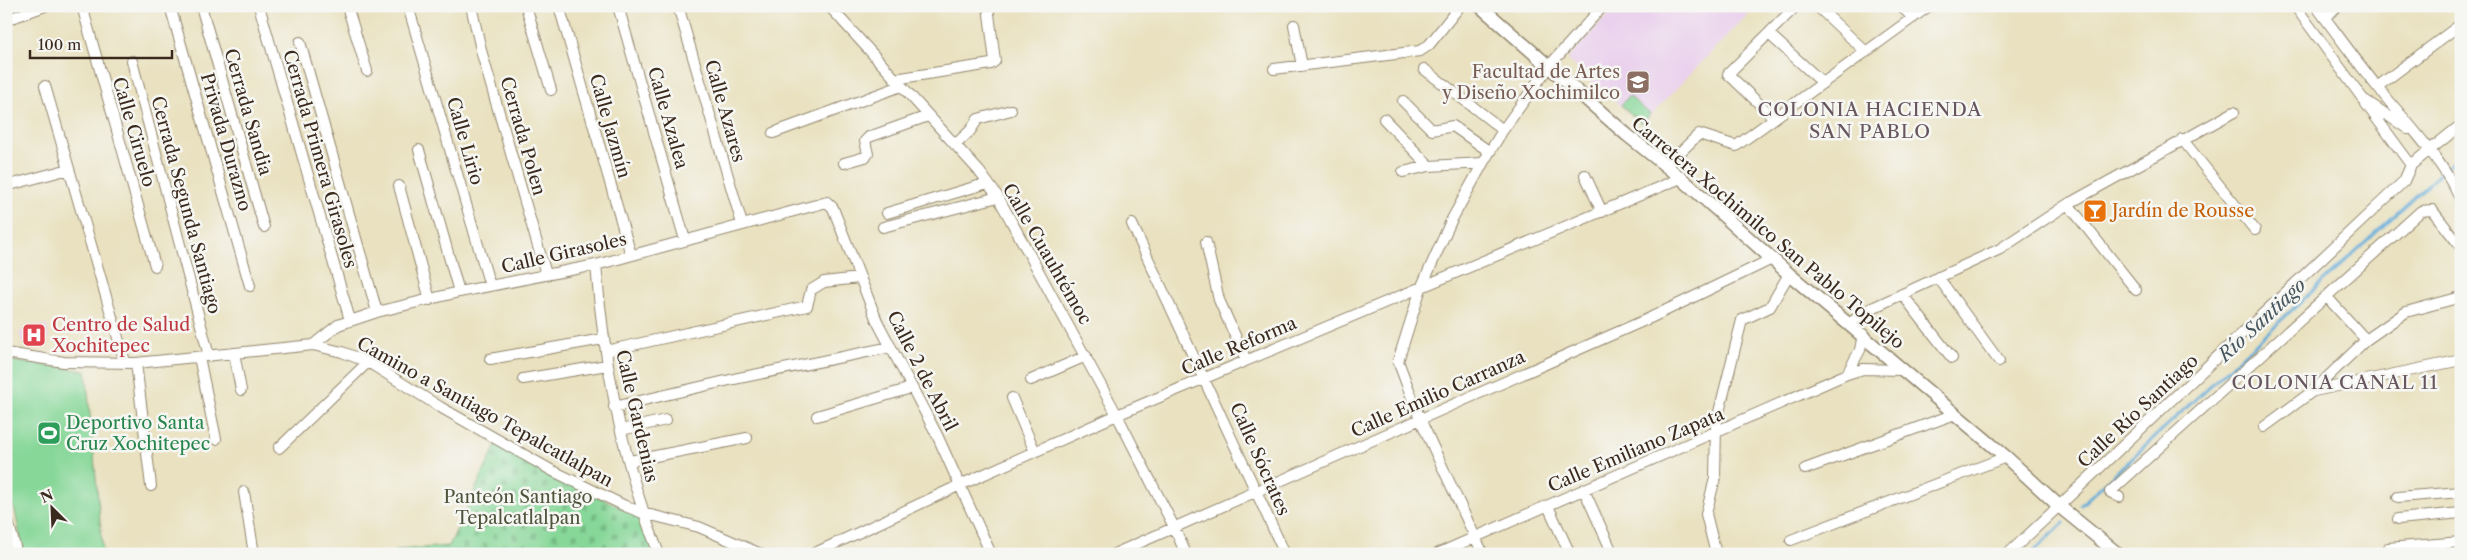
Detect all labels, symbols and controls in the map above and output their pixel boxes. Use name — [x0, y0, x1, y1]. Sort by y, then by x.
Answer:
scale bar — [30, 28, 172, 60]
text: 100 m — [38, 35, 81, 54]
street label: Cerrada Sandia — [219, 46, 277, 178]
street label: Cerrada Primera Girasoles — [278, 47, 362, 271]
street label: Calle Azares — [700, 57, 750, 165]
place label: Facultad de Artes y Diseño Xochimilco — [1441, 61, 1620, 104]
street label: Calle Azalea — [643, 64, 693, 172]
school or university icon: Facultad de Artes y Diseño Xochimilco — [1625, 69, 1651, 95]
street label: Privada Durazno — [196, 70, 256, 214]
street label: Calle Jazmín — [585, 71, 635, 181]
street label: Calle Ciruelo — [108, 74, 160, 190]
street label: Cerrada Polen — [496, 74, 550, 198]
street label: Cerrada Segunda Santiago — [146, 94, 226, 316]
street label: Calle Lirio — [442, 95, 488, 187]
district label: COLONIA HACIENDA SAN PABLO — [1758, 98, 1982, 143]
street label: Carretera Xochimilco San Pablo Topilejo — [1627, 112, 1909, 354]
street label: Calle Cuauhtémoc — [998, 179, 1096, 329]
bar icon: Jardín de Rousse — [2082, 198, 2108, 224]
place label: Jardín de Rousse — [2109, 200, 2254, 222]
street label: Calle Girasoles — [499, 228, 629, 278]
water label: Río Santiago — [2212, 274, 2311, 368]
street label: Calle 2 de Abril — [882, 307, 962, 435]
street label: Calle Reforma — [1178, 312, 1300, 380]
place label: Centro de Salud Xochitepec — [51, 314, 190, 357]
hospital icon: Centro de Salud Xochitepec — [21, 322, 47, 348]
street label: Camino a Santiago Tepalcatlalpan — [353, 332, 617, 492]
street label: Calle Emilio Carranza — [1348, 345, 1529, 442]
street label: Calle Gardenias — [611, 348, 663, 484]
street label: Calle Río Santiago — [2073, 350, 2203, 472]
district label: COLONIA CANAL 11 — [2232, 371, 2438, 394]
street label: Calle Sócrates — [1225, 399, 1295, 519]
street label: Calle Emiliano Zapata — [1545, 403, 1728, 497]
place label: Deportivo Santa Cruz Xochitepec — [66, 412, 210, 455]
sports icon: Deportivo Santa Cruz Xochitepec — [36, 420, 62, 446]
north arrow — [28, 482, 78, 532]
text: N — [37, 485, 56, 507]
park label: Panteón Santiago Tepalcatlalpan — [443, 486, 593, 529]

